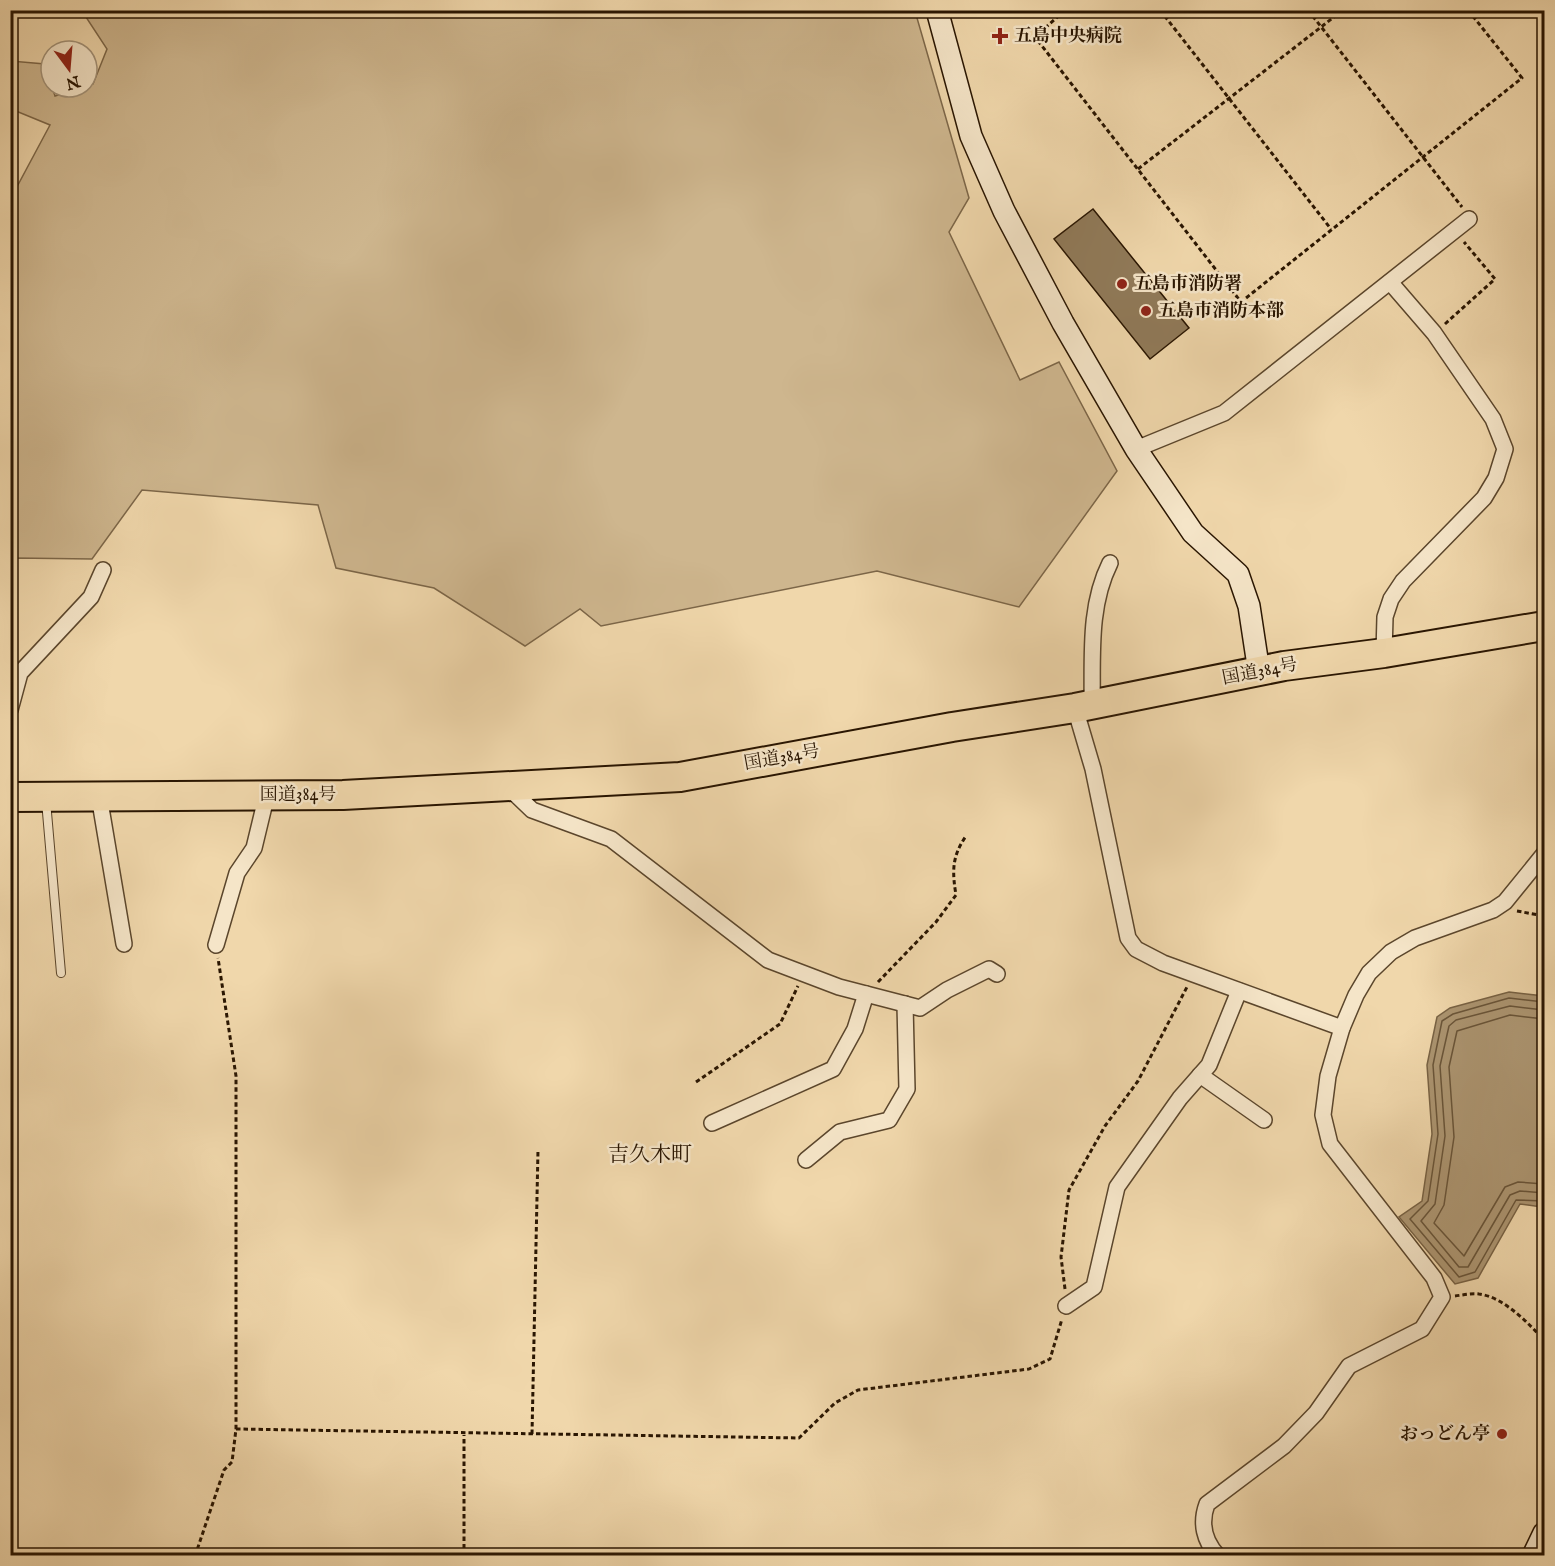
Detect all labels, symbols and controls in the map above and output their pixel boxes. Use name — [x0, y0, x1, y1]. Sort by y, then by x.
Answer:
place label: 五島中央病院 — [1014, 25, 1122, 48]
marker: 五島中央病院 — [991, 27, 1009, 45]
north arrow — [39, 39, 99, 99]
text: N — [63, 70, 83, 93]
place label: 五島市消防署 — [1134, 273, 1242, 296]
marker: 五島市消防署 — [1115, 277, 1129, 291]
place label: 五島市消防本部 — [1158, 300, 1284, 323]
marker: 五島市消防本部 — [1139, 304, 1153, 318]
street label: 国道384号 — [1220, 653, 1300, 691]
street label: 国道384号 — [742, 740, 822, 776]
street label: 国道384号 — [260, 784, 336, 807]
district label: 吉久木町 — [608, 1142, 692, 1169]
place label: おっどん亭 — [1400, 1423, 1490, 1446]
marker: おっどん亭 — [1495, 1427, 1509, 1441]

